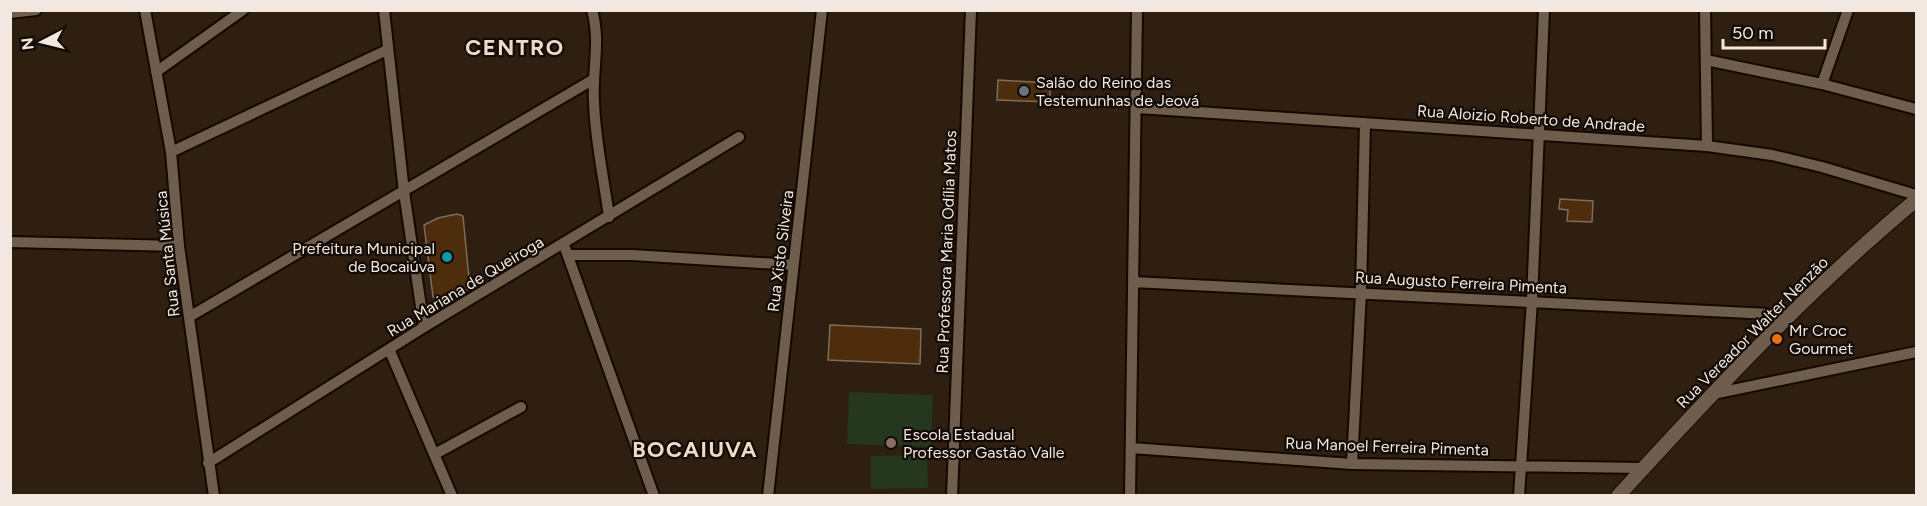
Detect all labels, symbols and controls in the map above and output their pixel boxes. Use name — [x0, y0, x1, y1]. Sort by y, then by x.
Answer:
north arrow — [12, 12, 72, 72]
scale bar — [1723, 12, 1825, 50]
text: 50 m — [1732, 22, 1774, 44]
district label: CENTRO — [465, 34, 565, 61]
text: N — [17, 36, 38, 51]
place label: Salão do Reino das Testemunhas de Jeová — [1036, 73, 1199, 110]
marker: Salão do Reino das Testemunhas de Jeová — [1017, 84, 1031, 98]
street label: Rua Aloizio Roberto de Andrade — [1417, 101, 1646, 136]
street label: Rua Professora Maria Odília Matos — [933, 130, 960, 374]
street label: Rua Xisto Silveira — [764, 189, 797, 313]
street label: Rua Santa Música — [151, 190, 184, 318]
street label: Rua Mariana de Queiroga — [384, 232, 547, 341]
place label: Prefeitura Municipal de Bocaiúva — [292, 239, 435, 276]
marker: Prefeitura Municipal de Bocaiúva — [440, 250, 454, 264]
street label: Rua Vereador Walter Nenzão — [1673, 253, 1832, 412]
street label: Rua Augusto Ferreira Pimenta — [1354, 267, 1568, 298]
place label: Mr Croc Gourmet — [1789, 321, 1853, 358]
marker: Mr Croc Gourmet — [1770, 332, 1784, 346]
place label: Escola Estadual Professor Gastão Valle — [903, 425, 1065, 462]
street label: Rua Manoel Ferreira Pimenta — [1285, 433, 1489, 460]
district label: BOCAIUVA — [632, 436, 758, 463]
marker: Escola Estadual Professor Gastão Valle — [884, 436, 898, 450]

